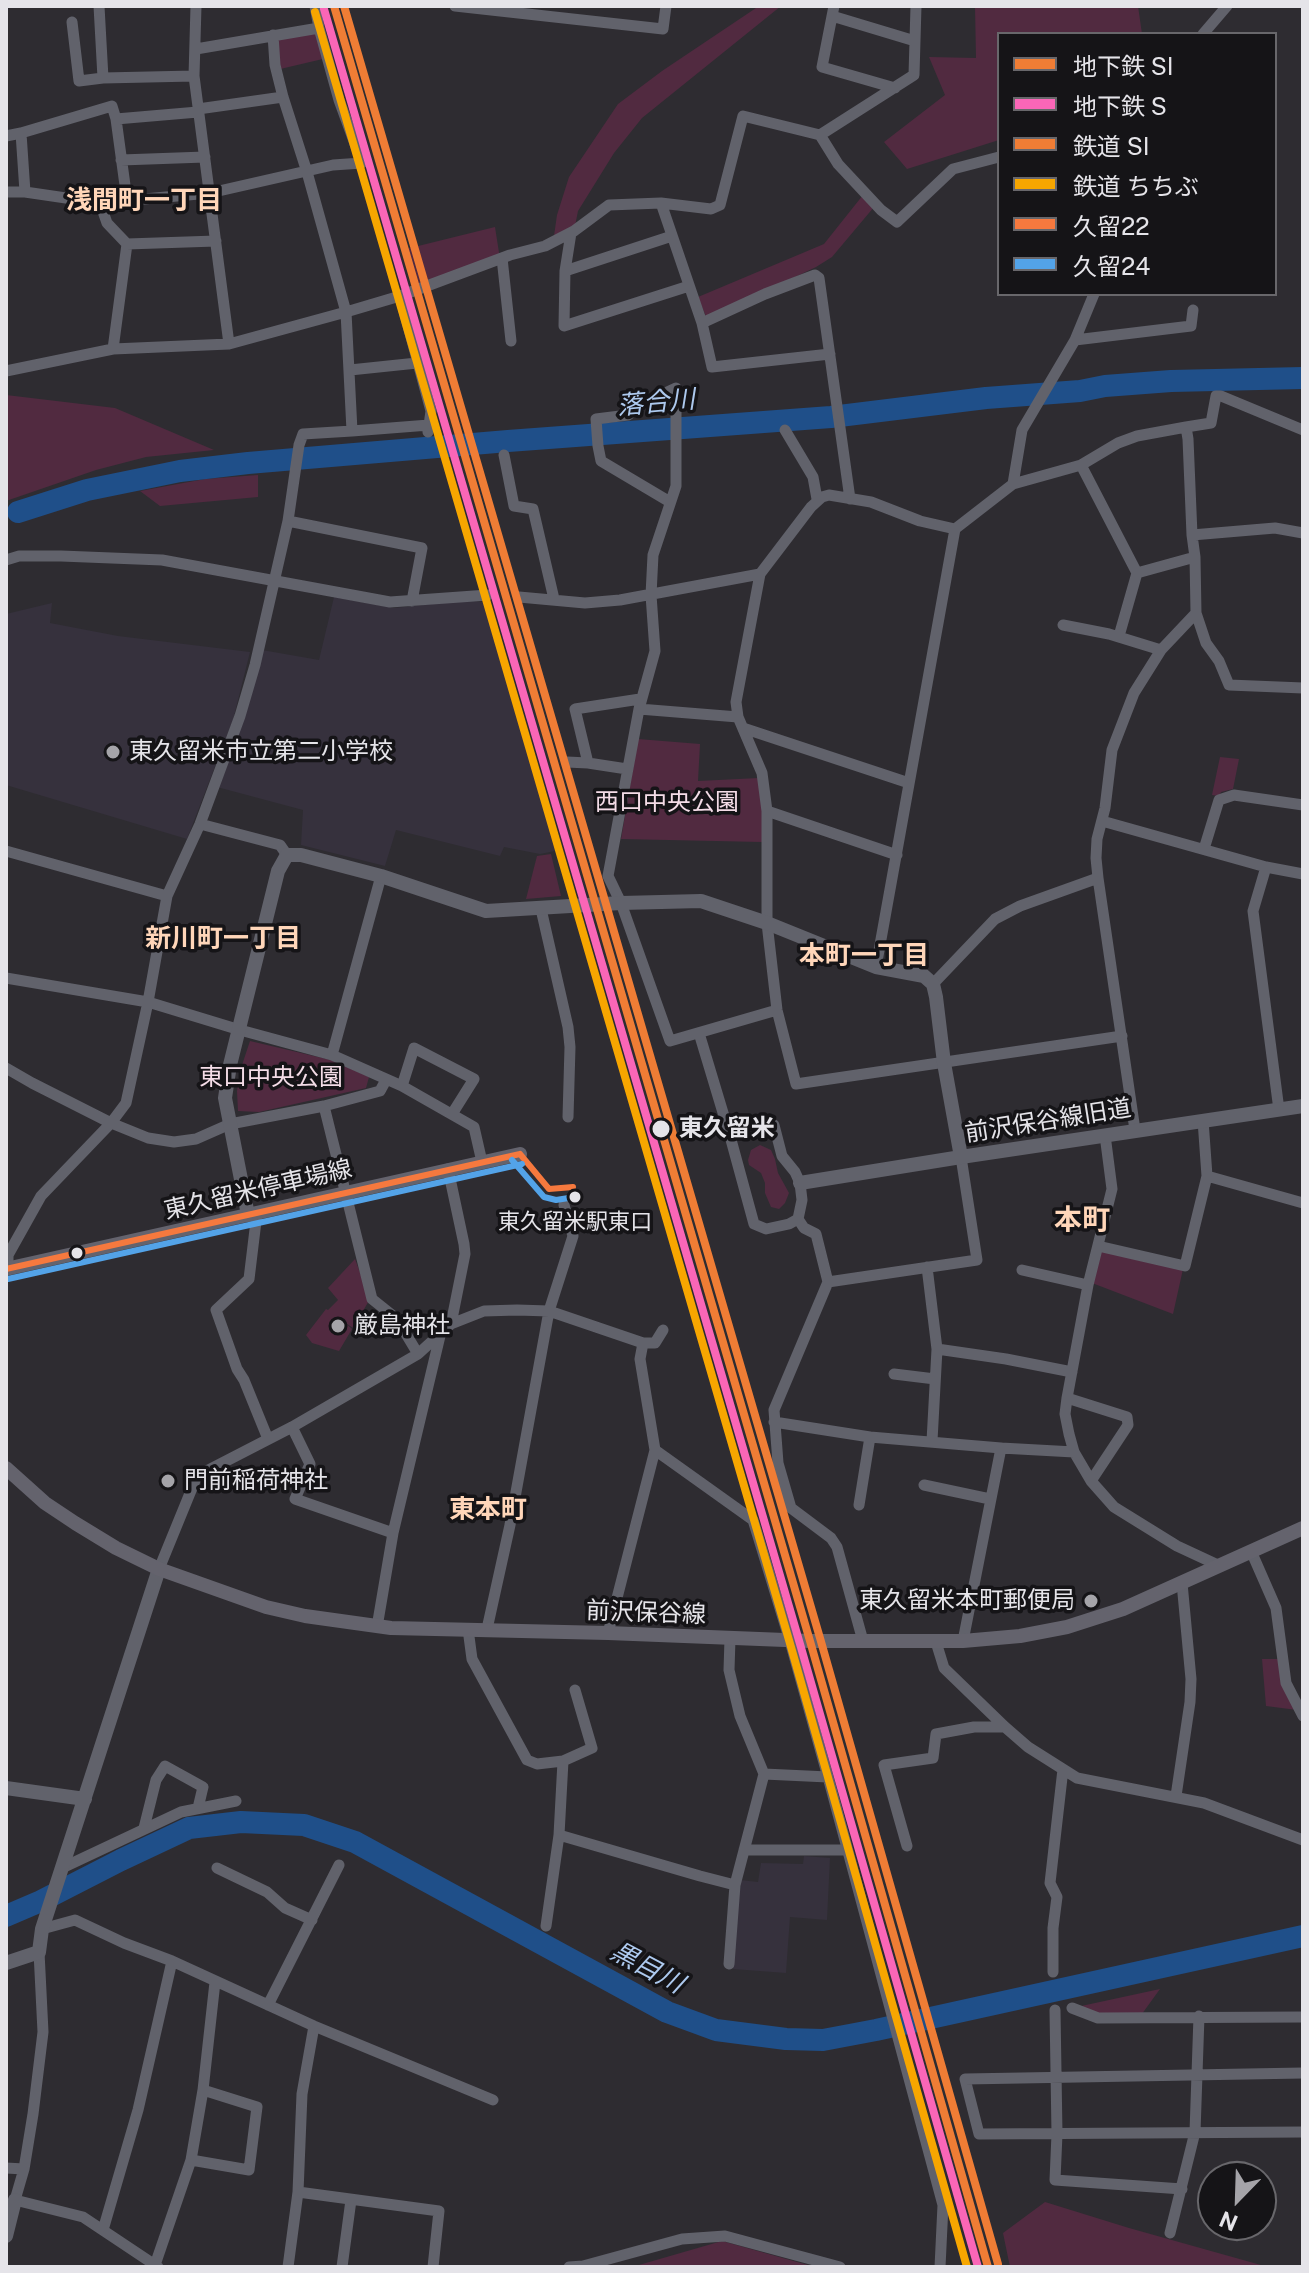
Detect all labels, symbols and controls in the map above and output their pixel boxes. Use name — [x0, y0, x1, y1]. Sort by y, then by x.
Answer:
legend — [997, 32, 1277, 296]
text: 地下鉄 SI — [1073, 52, 1174, 80]
text: 地下鉄 S — [1073, 92, 1167, 120]
text: 鉄道 SI — [1073, 132, 1150, 160]
text: 鉄道 ちちぶ — [1073, 172, 1199, 200]
district label: 浅間町一丁目 — [66, 185, 222, 217]
text: 久留22 — [1073, 212, 1150, 240]
text: 久留24 — [1073, 252, 1150, 280]
water label: 落合川 — [616, 384, 696, 422]
place label: 東久留米市立第二小学校 — [129, 738, 393, 766]
marker: 東久留米市立第二小学校 — [104, 743, 122, 761]
park label: 西口中央公園 — [595, 789, 739, 817]
district label: 新川町一丁目 — [145, 923, 301, 955]
district label: 本町一丁目 — [799, 940, 929, 972]
park label: 東口中央公園 — [199, 1064, 343, 1092]
street label: 前沢保谷線旧道 — [963, 1094, 1133, 1148]
place label: 東久留米 — [679, 1115, 775, 1143]
marker: 東久留米 — [650, 1118, 672, 1140]
street label: 東久留米停車場線 — [161, 1154, 355, 1226]
marker: 東久留米駅東口 — [567, 1189, 583, 1205]
district label: 本町 — [1054, 1203, 1110, 1237]
place label: 東久留米駅東口 — [498, 1209, 652, 1235]
unlabelled marker — [69, 1245, 85, 1261]
place label: 厳島神社 — [354, 1312, 450, 1340]
marker: 厳島神社 — [329, 1317, 347, 1335]
place label: 門前稲荷神社 — [184, 1467, 328, 1495]
marker: 門前稲荷神社 — [159, 1472, 177, 1490]
district label: 東本町 — [449, 1494, 527, 1526]
place label: 東久留米本町郵便局 — [859, 1587, 1075, 1615]
marker: 東久留米本町郵便局 — [1082, 1592, 1100, 1610]
street label: 前沢保谷線 — [586, 1597, 706, 1629]
water label: 黒目川 — [605, 1936, 689, 2000]
north arrow — [1197, 2161, 1277, 2241]
text: N — [1215, 2206, 1241, 2237]

